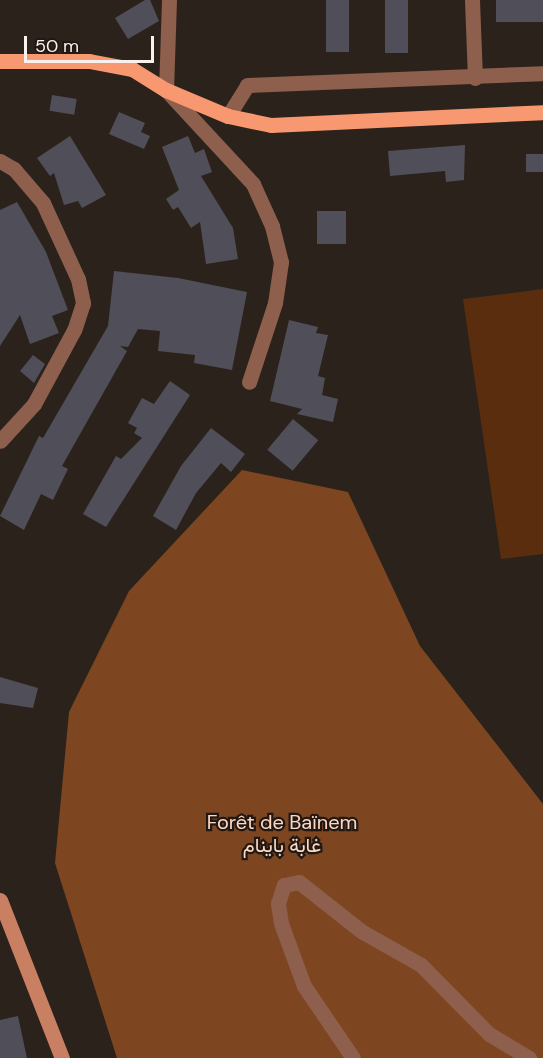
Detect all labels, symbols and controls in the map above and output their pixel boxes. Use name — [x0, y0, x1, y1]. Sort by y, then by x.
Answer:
scale bar — [27, 24, 158, 62]
text: 50 m — [35, 34, 79, 58]
park label: Forêt de Baïnem غابة باينام — [207, 811, 357, 858]

